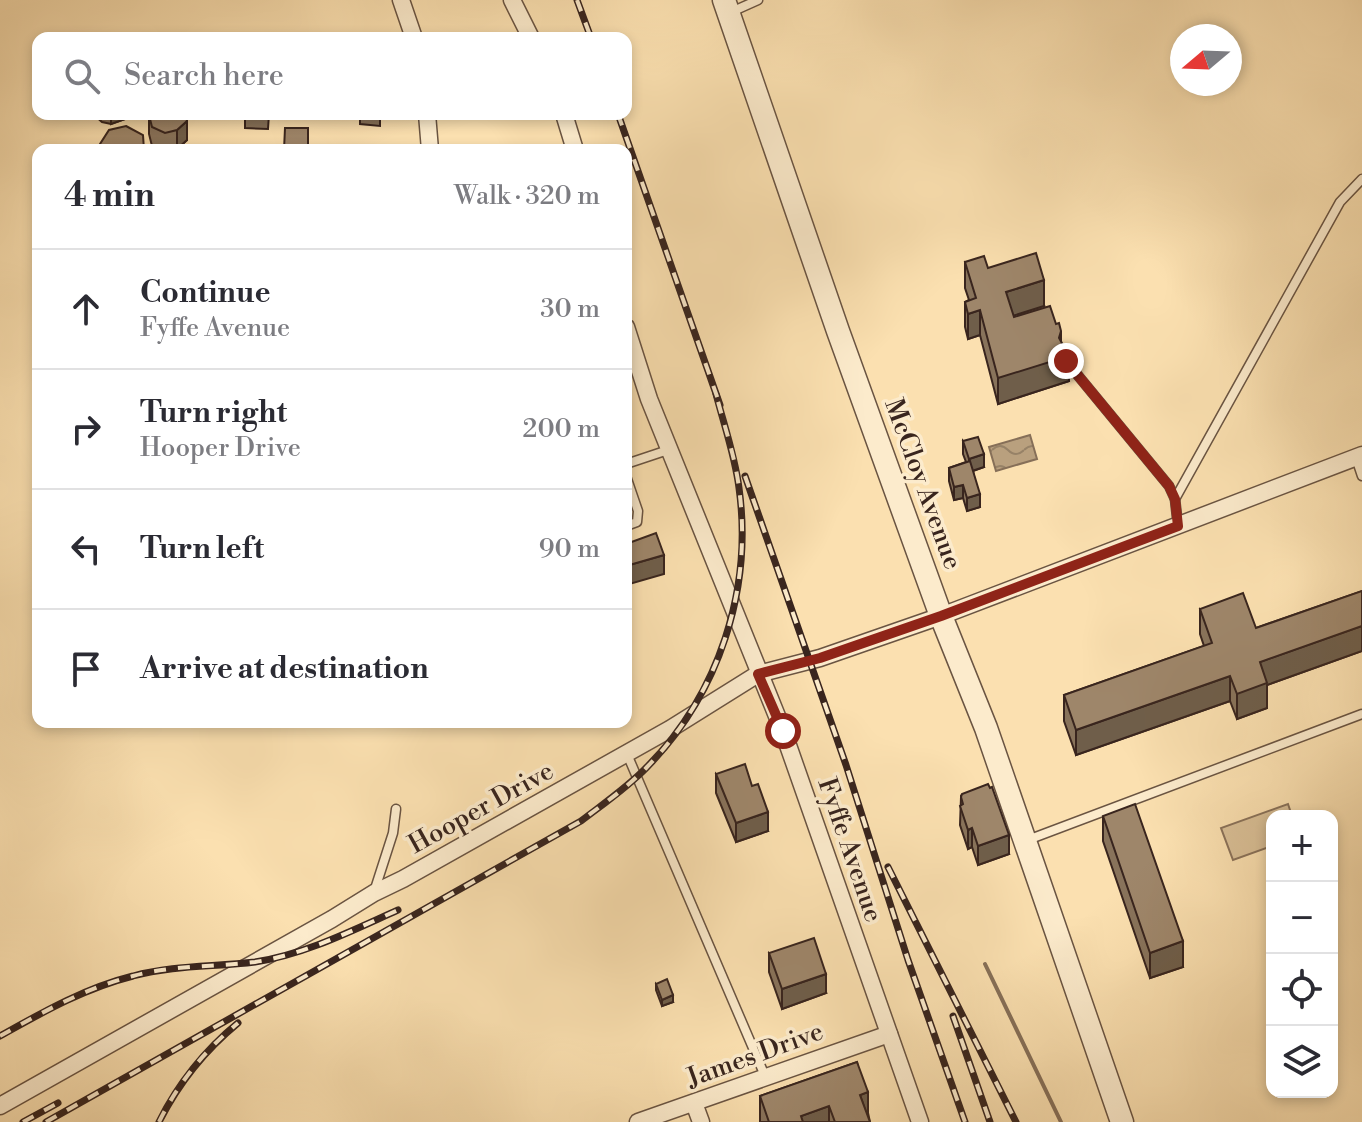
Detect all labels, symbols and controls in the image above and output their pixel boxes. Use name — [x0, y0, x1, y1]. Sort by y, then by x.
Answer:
north arrow — [1170, 24, 1242, 96]
search box — [32, 32, 632, 120]
icon: search — [60, 54, 104, 98]
text: Search here — [124, 57, 284, 95]
text: 4 min — [64, 175, 155, 217]
text: Walk · 320 m — [454, 180, 600, 212]
text: Continue — [140, 274, 271, 312]
icon: ahead — [64, 287, 108, 331]
text: 30 m — [540, 293, 600, 325]
text: Fyffe Avenue — [140, 312, 290, 344]
route end — [1048, 343, 1084, 379]
text: Turn right — [140, 394, 287, 432]
street label: McCloy Avenue — [877, 394, 969, 574]
icon: right — [64, 407, 108, 451]
text: 200 m — [523, 413, 600, 445]
text: Hooper Drive — [140, 432, 301, 464]
icon: left — [64, 527, 108, 571]
text: Turn left — [140, 530, 264, 568]
text: 90 m — [539, 533, 600, 565]
icon: arrive — [64, 647, 108, 691]
text: Arrive at destination — [140, 650, 429, 688]
route start — [765, 713, 801, 749]
street label: Hooper Drive — [403, 755, 559, 861]
street label: Fyffe Avenue — [810, 774, 890, 926]
map controls — [1266, 810, 1338, 1098]
button: + — [1266, 810, 1338, 882]
button: − — [1266, 882, 1338, 954]
button: locate — [1266, 954, 1338, 1026]
street label: James Drive — [681, 1016, 828, 1095]
button: layers — [1266, 1026, 1338, 1098]

